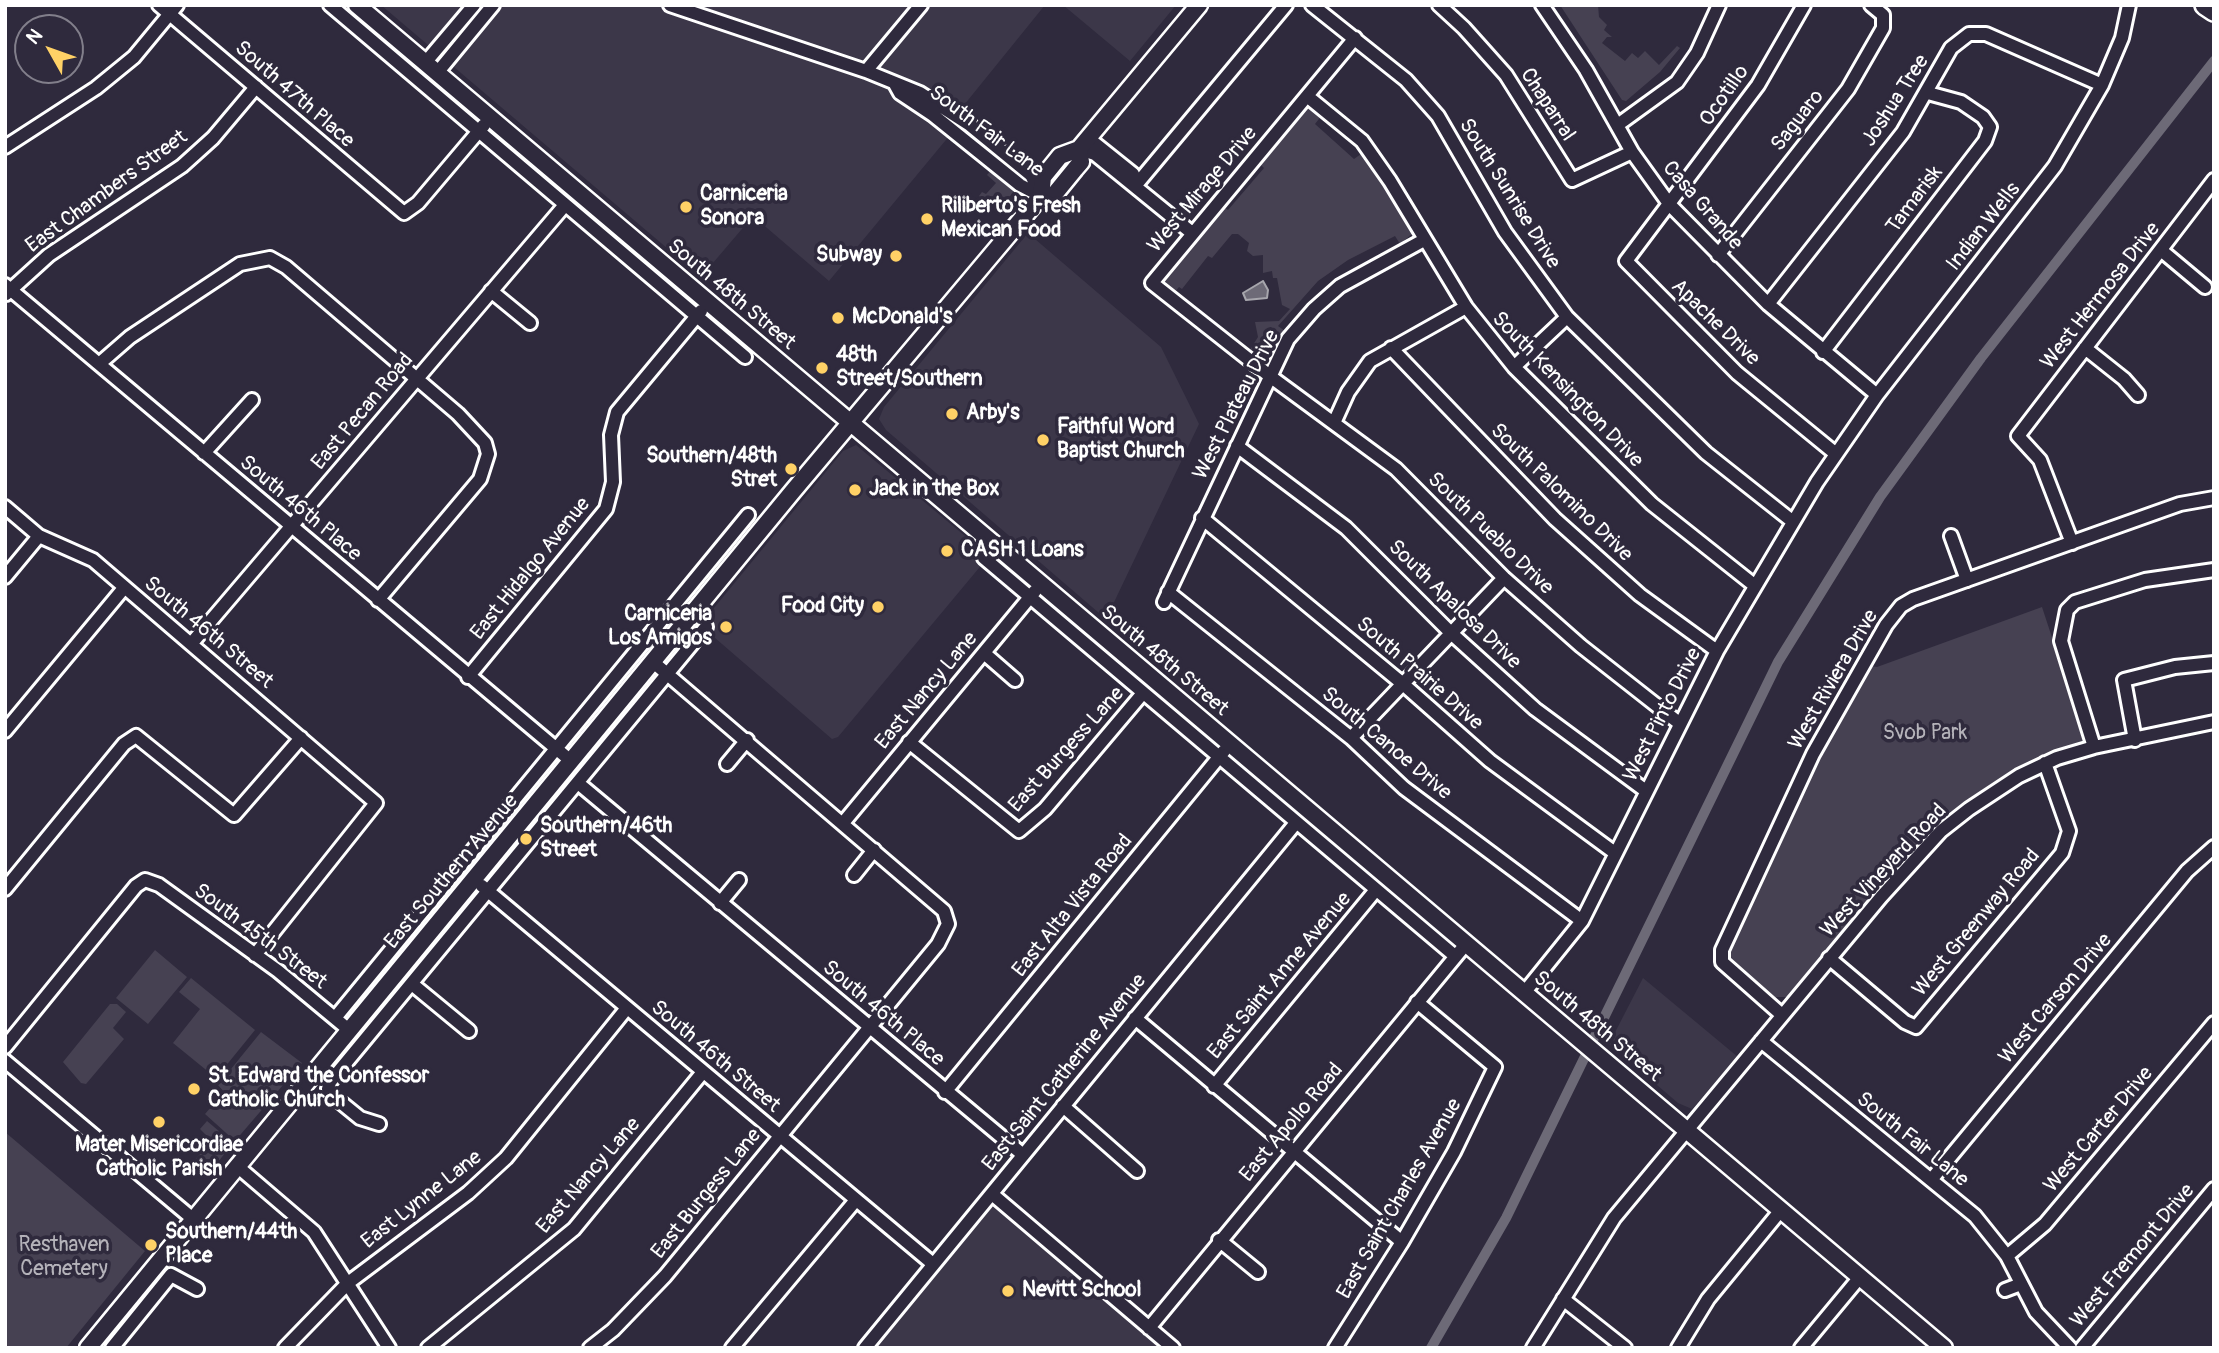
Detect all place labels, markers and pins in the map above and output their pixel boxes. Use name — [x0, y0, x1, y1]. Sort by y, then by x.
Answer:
place label: Carniceria Sonora — [700, 182, 788, 232]
place label: Riliberto's Fresh Mexican Food — [941, 194, 1081, 244]
marker: Carniceria Sonora — [678, 199, 694, 215]
marker: Riliberto's Fresh Mexican Food — [919, 211, 935, 227]
place label: Subway — [816, 243, 882, 269]
marker: Subway — [888, 248, 904, 264]
place label: McDonald's — [852, 305, 953, 331]
marker: McDonald's — [830, 310, 846, 326]
place label: 48th Street/Southern — [836, 343, 983, 393]
marker: 48th Street/Southern — [814, 360, 830, 376]
place label: Arby's — [966, 401, 1020, 427]
marker: Arby's — [944, 406, 960, 422]
place label: Faithful Word Baptist Church — [1057, 415, 1185, 465]
marker: Faithful Word Baptist Church — [1035, 432, 1051, 448]
place label: Southern/48th Stret — [646, 444, 777, 494]
marker: Southern/48th Stret — [783, 461, 799, 477]
place label: Jack in the Box — [869, 477, 999, 503]
marker: Jack in the Box — [847, 482, 863, 498]
place label: CASH 1 Loans — [961, 538, 1084, 564]
marker: CASH 1 Loans — [939, 543, 955, 559]
place label: Food City — [781, 594, 864, 620]
marker: Food City — [870, 599, 886, 615]
place label: Carniceria Los Amigos — [608, 602, 712, 652]
marker: Carniceria Los Amigos — [718, 619, 734, 635]
place label: Southern/46th Street — [540, 814, 672, 864]
marker: Southern/46th Street — [518, 831, 534, 847]
place label: St. Edward the Confessor Catholic Church — [208, 1064, 429, 1114]
marker: St. Edward the Confessor Catholic Church — [186, 1081, 202, 1097]
marker: Mater Misericordiae Catholic Parish — [151, 1114, 167, 1130]
place label: Mater Misericordiae Catholic Parish — [75, 1133, 243, 1183]
place label: Southern/44th Place — [165, 1220, 297, 1270]
marker: Southern/44th Place — [143, 1237, 159, 1253]
place label: Nevitt School — [1022, 1278, 1142, 1304]
marker: Nevitt School — [1000, 1283, 1016, 1299]

